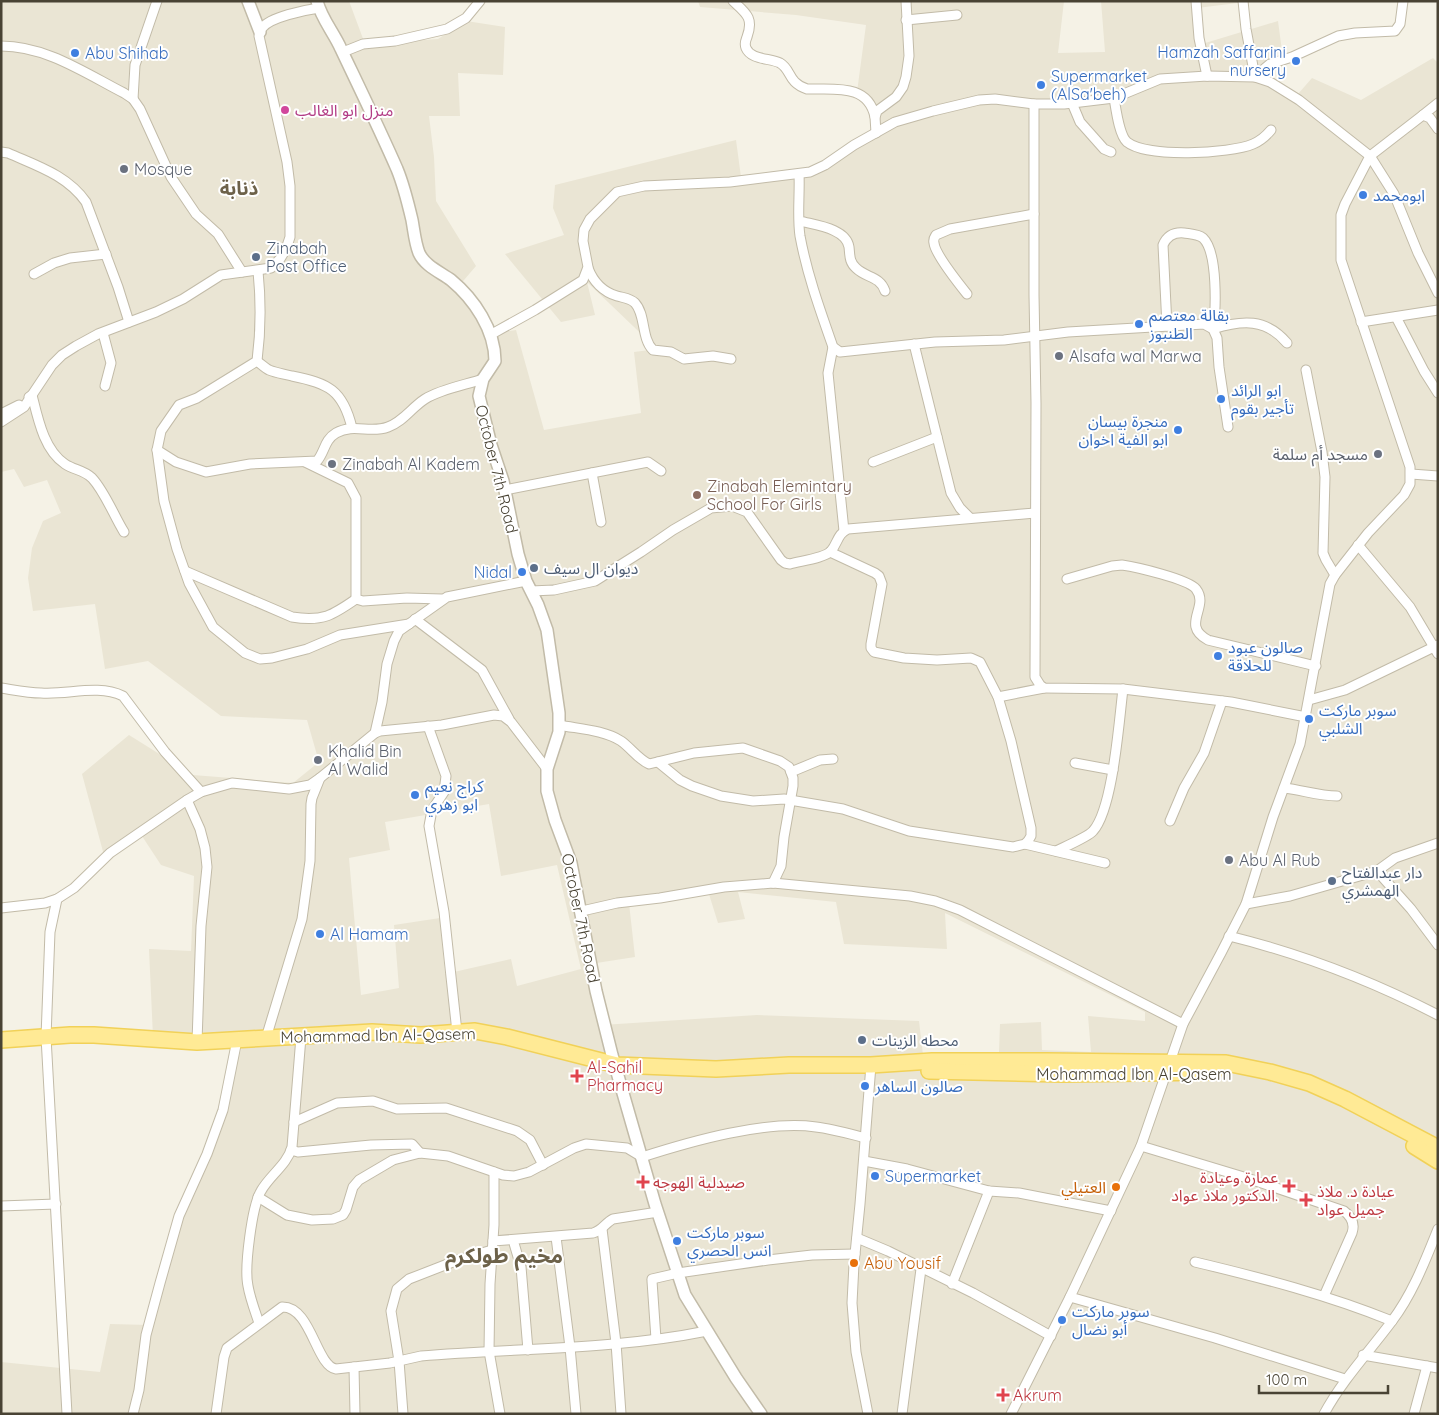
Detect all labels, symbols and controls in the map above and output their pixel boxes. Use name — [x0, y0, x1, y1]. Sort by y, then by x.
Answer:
place label: Hamzah Saffarini nursery — [1157, 42, 1286, 80]
place label: Abu Shihab — [85, 43, 169, 63]
marker: Abu Shihab — [69, 47, 81, 59]
marker: Hamzah Saffarini nursery — [1290, 55, 1302, 67]
place label: Supermarket (AlSa'beh) — [1051, 66, 1147, 104]
marker: Supermarket (AlSa'beh) — [1035, 79, 1047, 91]
place label: منزل ابو الغالب — [295, 100, 393, 121]
marker: منزل ابو الغالب — [279, 104, 291, 116]
place label: Mosque — [134, 159, 192, 179]
marker: Mosque — [118, 163, 130, 175]
district label: ذنابة — [220, 176, 258, 200]
place label: ابومحمد — [1373, 185, 1425, 205]
marker: ابومحمد — [1357, 189, 1369, 201]
place label: Zinabah Post Office — [266, 238, 347, 276]
marker: Zinabah Post Office — [250, 251, 262, 263]
place label: بقالة معتصم الطنبوز — [1148, 305, 1229, 343]
marker: بقالة معتصم الطنبوز — [1133, 318, 1145, 330]
place label: Alsafa wal Marwa — [1069, 346, 1202, 366]
marker: Alsafa wal Marwa — [1053, 350, 1065, 362]
place label: ابو الرائد تأجير بقوم — [1231, 380, 1294, 421]
marker: ابو الرائد تأجير بقوم — [1215, 393, 1227, 405]
street label: October 7th Road — [471, 403, 523, 535]
place label: منجرة بيسان ابو الفية اخوان — [1078, 411, 1168, 449]
marker: منجرة بيسان ابو الفية اخوان — [1172, 424, 1184, 436]
place label: مسجد أم سلمة — [1273, 444, 1368, 467]
marker: مسجد أم سلمة — [1372, 448, 1384, 460]
place label: Zinabah Al Kadem — [342, 454, 480, 474]
marker: Zinabah Al Kadem — [326, 458, 338, 470]
place label: Zinabah Elemintary School For Girls — [707, 476, 852, 514]
marker: Zinabah Elemintary School For Girls — [691, 489, 703, 501]
place label: ديوان ال سيف — [544, 558, 638, 579]
place label: Nidal — [474, 562, 512, 582]
marker: ديوان ال سيف — [528, 562, 540, 574]
marker: Nidal — [516, 566, 528, 578]
place label: صالون عبود للحلاقة — [1228, 637, 1303, 675]
marker: صالون عبود للحلاقة — [1212, 650, 1224, 662]
place label: سوبر ماركت الشلبي — [1319, 700, 1396, 741]
marker: سوبر ماركت الشلبي — [1303, 713, 1315, 725]
place label: Khalid Bin Al Walid — [328, 741, 402, 779]
marker: Khalid Bin Al Walid — [312, 754, 324, 766]
place label: كراج نعيم ابو زهري — [425, 776, 484, 817]
marker: كراج نعيم ابو زهري — [409, 789, 421, 801]
place label: Abu Al Rub — [1239, 850, 1320, 870]
street label: October 7th Road — [558, 851, 604, 985]
marker: Abu Al Rub — [1223, 854, 1235, 866]
place label: دار عبدالفتاح الهمشري — [1342, 862, 1422, 903]
marker: دار عبدالفتاح الهمشري — [1326, 875, 1338, 887]
place label: Al Hamam — [330, 924, 409, 944]
marker: Al Hamam — [314, 928, 326, 940]
street label: Mohammad Ibn Al-Qasem — [280, 1023, 476, 1047]
place label: محطه الزينات — [872, 1030, 959, 1050]
marker: محطه الزينات — [856, 1034, 868, 1046]
place label: Al-Sahil Pharmacy — [587, 1057, 663, 1095]
street label: Mohammad Ibn Al-Qasem — [1036, 1064, 1232, 1084]
marker: Al-Sahil Pharmacy — [571, 1070, 583, 1082]
place label: صالون الساهر — [874, 1076, 963, 1096]
marker: صالون الساهر — [859, 1080, 871, 1092]
place label: Supermarket — [885, 1166, 981, 1186]
place label: عمارة وعيادة الدكتور ملاذ عواد. — [1171, 1167, 1278, 1205]
marker: Supermarket — [869, 1170, 881, 1182]
place label: صيدلية الهوجه — [653, 1172, 745, 1192]
marker: صيدلية الهوجه — [637, 1176, 649, 1188]
place label: العتيلي — [1061, 1177, 1106, 1200]
marker: عمارة وعيادة الدكتور ملاذ عواد. — [1282, 1179, 1296, 1193]
marker: العتيلي — [1110, 1181, 1122, 1193]
place label: عيادة د. ملاذ جميل عواد — [1317, 1181, 1395, 1219]
marker: عيادة د. ملاذ جميل عواد — [1299, 1193, 1313, 1207]
place label: سوبر ماركت انس الحصري — [687, 1222, 772, 1263]
marker: سوبر ماركت انس الحصري — [671, 1235, 683, 1247]
district label: مخيم طولكرم — [445, 1242, 563, 1272]
place label: Abu Yousif — [864, 1253, 942, 1273]
marker: Abu Yousif — [848, 1257, 860, 1269]
place label: سوبر ماركت أبو نضال — [1072, 1301, 1149, 1340]
marker: سوبر ماركت أبو نضال — [1056, 1314, 1068, 1326]
scale bar — [1259, 1362, 1388, 1394]
text: 100 m — [1266, 1370, 1307, 1389]
place label: Akrum — [1013, 1385, 1062, 1405]
marker: Akrum — [997, 1389, 1009, 1401]

